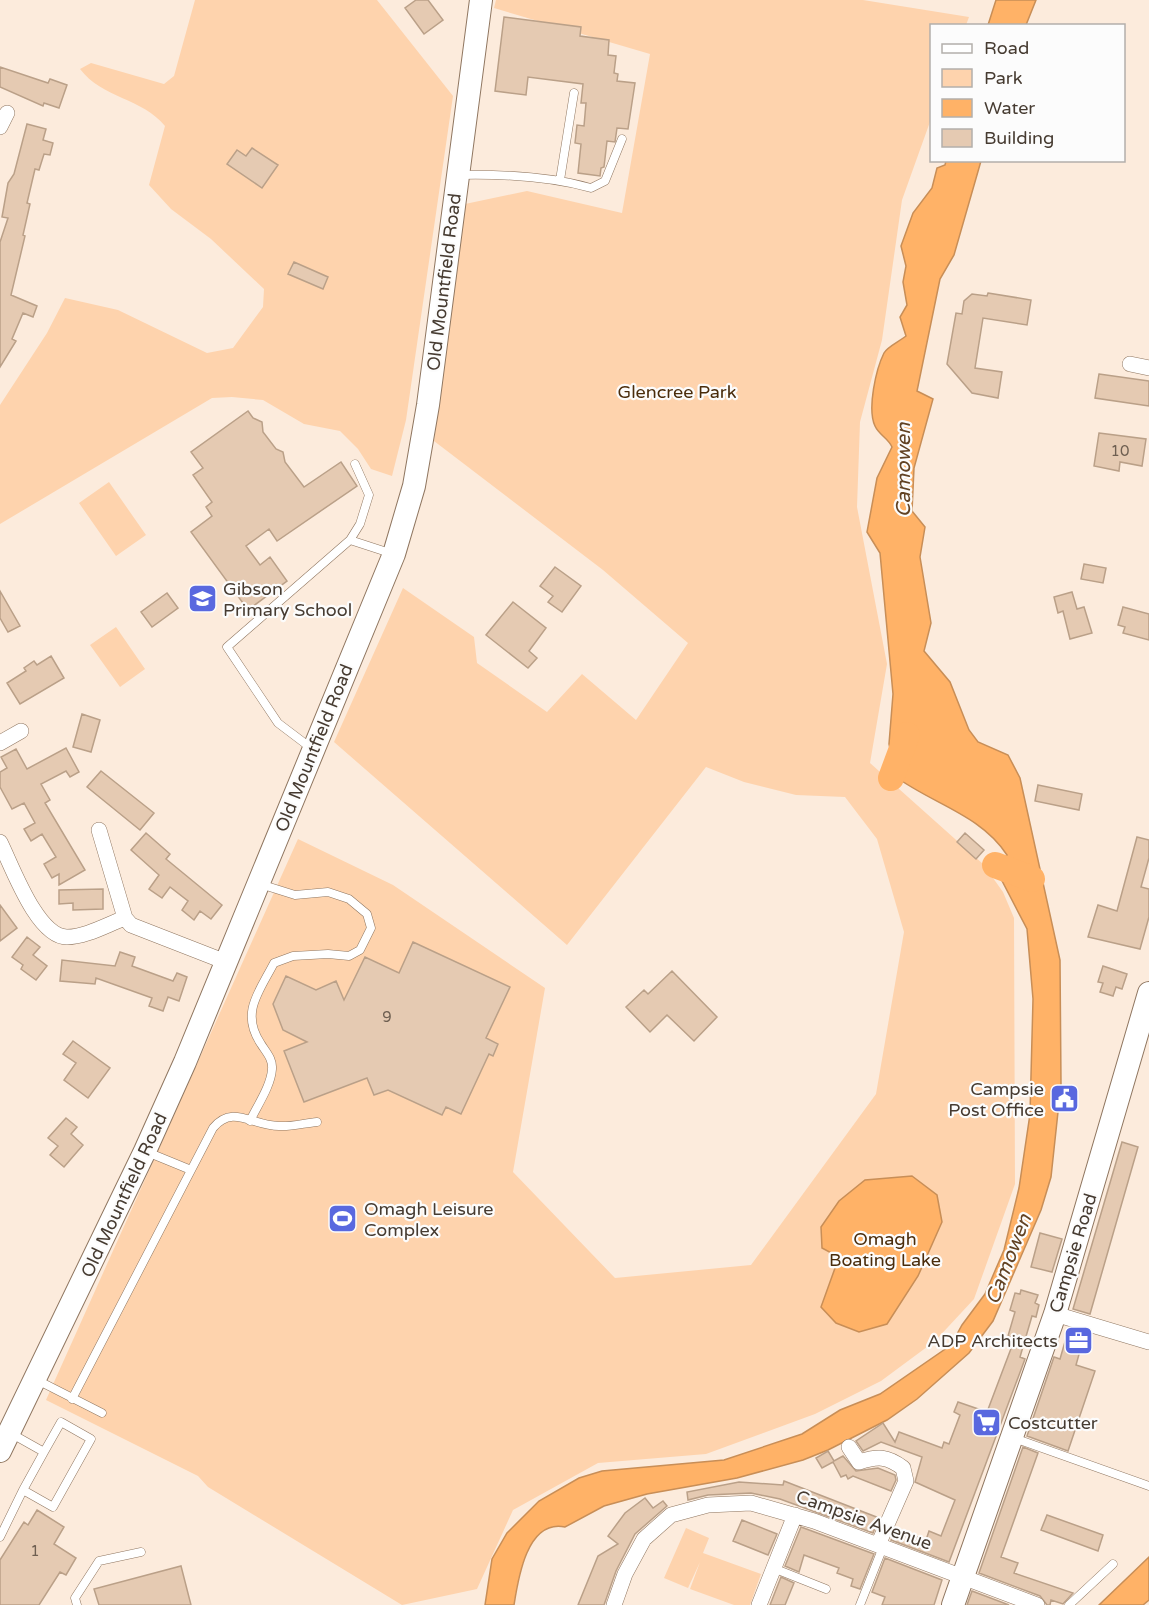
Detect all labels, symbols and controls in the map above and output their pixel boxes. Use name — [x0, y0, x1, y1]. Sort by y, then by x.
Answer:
legend — [930, 24, 1125, 162]
text: Road — [984, 37, 1029, 59]
text: Park — [984, 67, 1023, 89]
text: Water — [984, 97, 1035, 119]
text: Building — [984, 127, 1054, 149]
street label: Old Mountfield Road — [422, 192, 466, 372]
park label: Glencree Park — [618, 381, 737, 403]
water label: Camowen — [892, 422, 916, 517]
house number: 10 — [1111, 442, 1129, 460]
place label: Gibson Primary School — [223, 578, 352, 621]
school or university icon: Gibson Primary School — [186, 583, 218, 615]
street label: Old Mountfield Road — [270, 661, 358, 835]
house number: 9 — [382, 1008, 392, 1026]
place label: Campsie Post Office — [948, 1078, 1044, 1121]
public building icon: Campsie Post Office — [1049, 1083, 1081, 1115]
street label: Old Mountfield Road — [76, 1109, 172, 1281]
street label: Campsie Road — [1044, 1191, 1102, 1315]
place label: Omagh Leisure Complex — [364, 1198, 494, 1241]
sports icon: Omagh Leisure Complex — [327, 1203, 359, 1235]
water label: Camowen — [981, 1210, 1037, 1308]
park label: Omagh Boating Lake — [829, 1228, 941, 1271]
office icon: ADP Architects — [1063, 1325, 1095, 1357]
place label: ADP Architects — [927, 1330, 1058, 1352]
supermarket icon: Costcutter — [971, 1407, 1003, 1439]
place label: Costcutter — [1008, 1412, 1098, 1434]
street label: Campsie Avenue — [793, 1485, 935, 1555]
house number: 1 — [30, 1542, 40, 1560]

